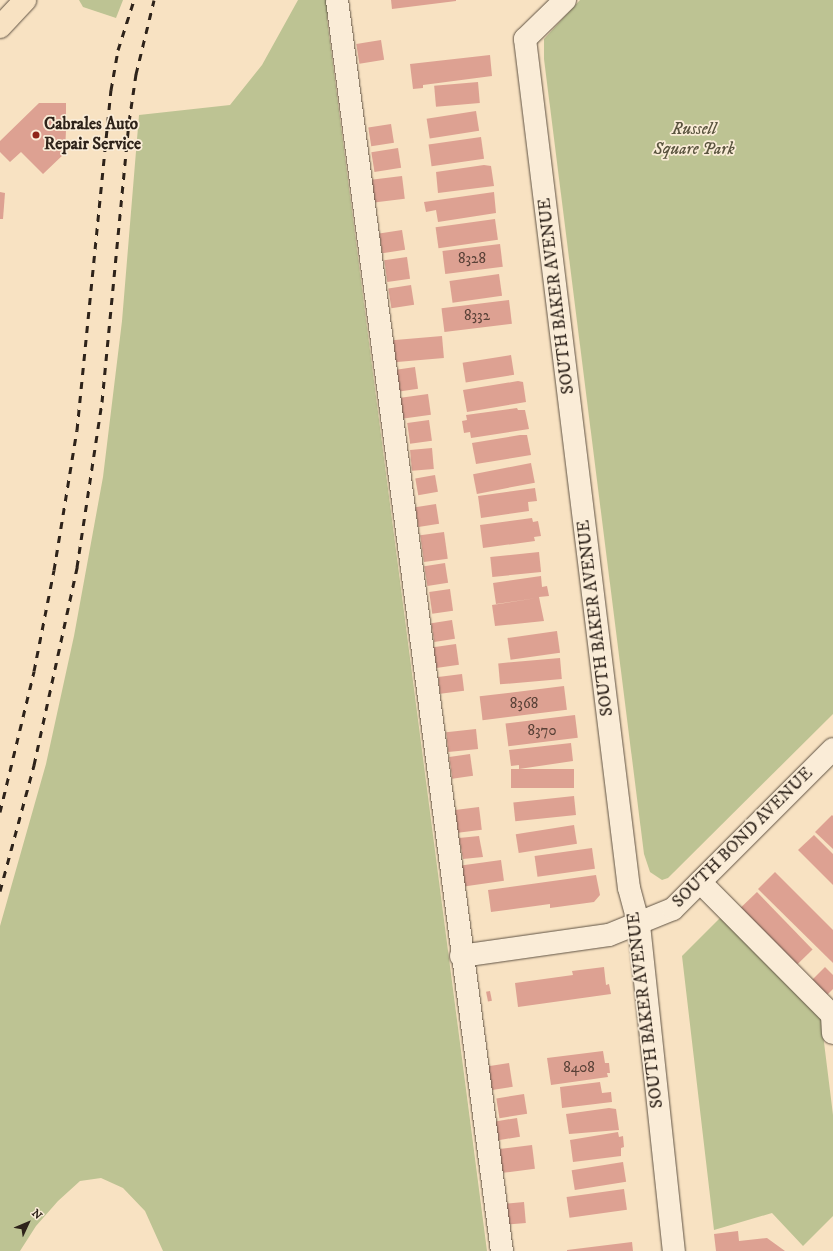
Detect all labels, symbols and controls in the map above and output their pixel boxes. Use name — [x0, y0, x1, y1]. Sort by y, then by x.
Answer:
place label: Cabrales Auto Repair Service — [44, 115, 141, 155]
park label: Russell Square Park — [653, 120, 735, 160]
marker: Cabrales Auto Repair Service — [31, 130, 41, 140]
street label: SOUTH BAKER AVENUE — [535, 197, 579, 395]
house number: 8328 — [458, 250, 486, 268]
house number: 8332 — [464, 307, 490, 325]
street label: SOUTH BAKER AVENUE — [574, 519, 618, 717]
house number: 8368 — [510, 695, 538, 713]
house number: 8370 — [527, 722, 557, 740]
street label: SOUTH BOND AVENUE — [669, 764, 817, 912]
street label: SOUTH BAKER AVENUE — [624, 911, 668, 1109]
house number: 8408 — [563, 1059, 595, 1077]
north arrow — [8, 1203, 48, 1243]
text: N — [28, 1207, 45, 1223]

